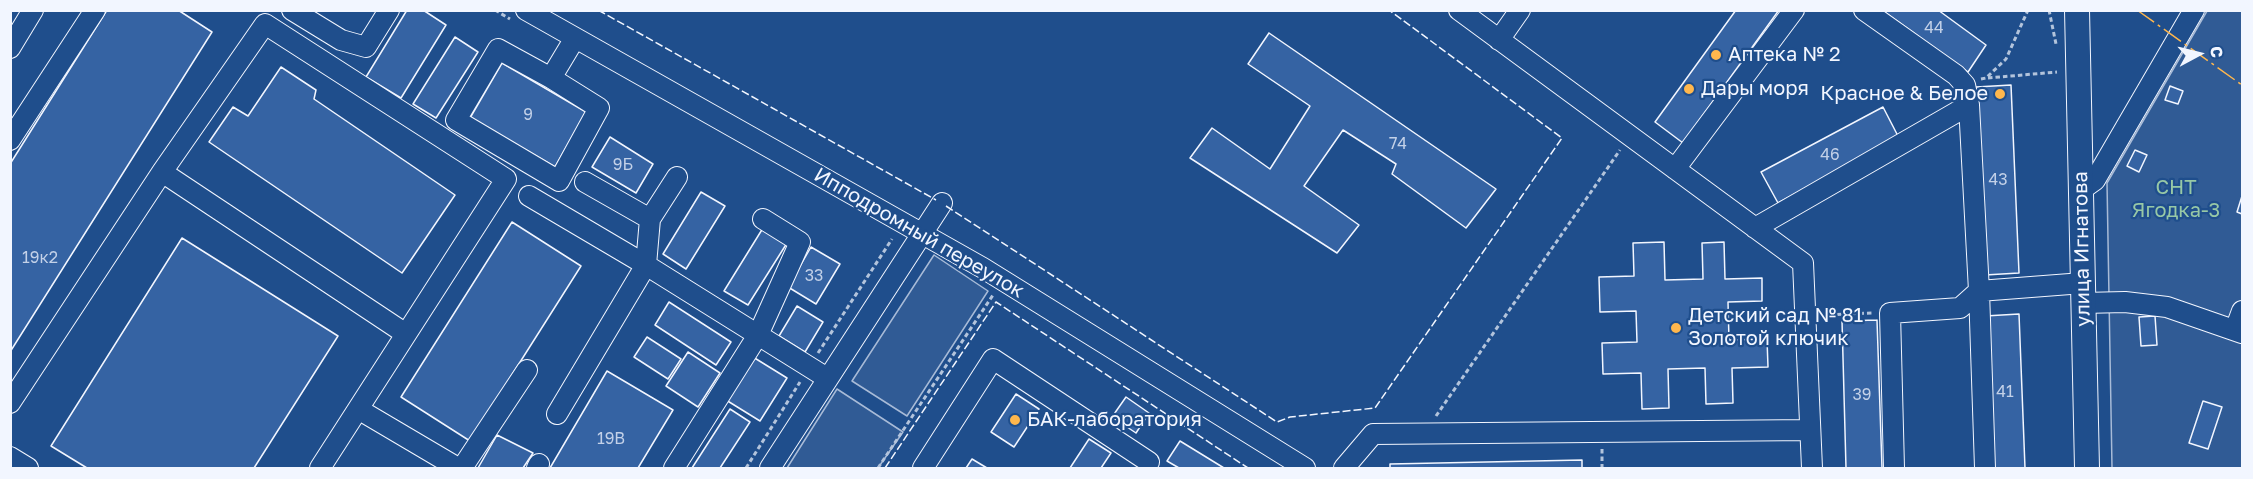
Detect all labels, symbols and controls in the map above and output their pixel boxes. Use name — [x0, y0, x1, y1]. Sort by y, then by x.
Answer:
house number: 44 — [1924, 18, 1944, 38]
north arrow — [2169, 24, 2229, 84]
place label: Аптека № 2 — [1728, 43, 1841, 67]
text: С — [2206, 45, 2227, 59]
marker: Аптека № 2 — [1709, 48, 1723, 62]
place label: Дары моря — [1701, 77, 1809, 101]
marker: Дары моря — [1682, 82, 1696, 96]
place label: Красное & Белое — [1820, 82, 1988, 106]
marker: Красное & Белое — [1993, 87, 2007, 101]
house number: 9 — [523, 105, 533, 125]
house number: 74 — [1389, 134, 1407, 154]
house number: 46 — [1820, 145, 1840, 165]
house number: 9Б — [613, 155, 633, 175]
street label: Ипподромный переулок — [810, 163, 1028, 303]
house number: 43 — [1988, 170, 2008, 190]
street label: улица Игнатова — [2069, 171, 2095, 327]
park label: СНТ Ягодка-3 — [2132, 176, 2220, 223]
house number: 19к2 — [22, 248, 58, 268]
house number: 33 — [805, 266, 823, 286]
place label: Детский сад № 81 Золотой ключик — [1688, 304, 1863, 351]
marker: Детский сад № 81 Золотой ключик — [1669, 321, 1683, 335]
house number: 41 — [1996, 382, 2014, 402]
house number: 39 — [1852, 385, 1872, 405]
place label: БАК-лаборатория — [1027, 408, 1202, 432]
marker: БАК-лаборатория — [1008, 413, 1022, 427]
house number: 19В — [597, 429, 625, 449]

